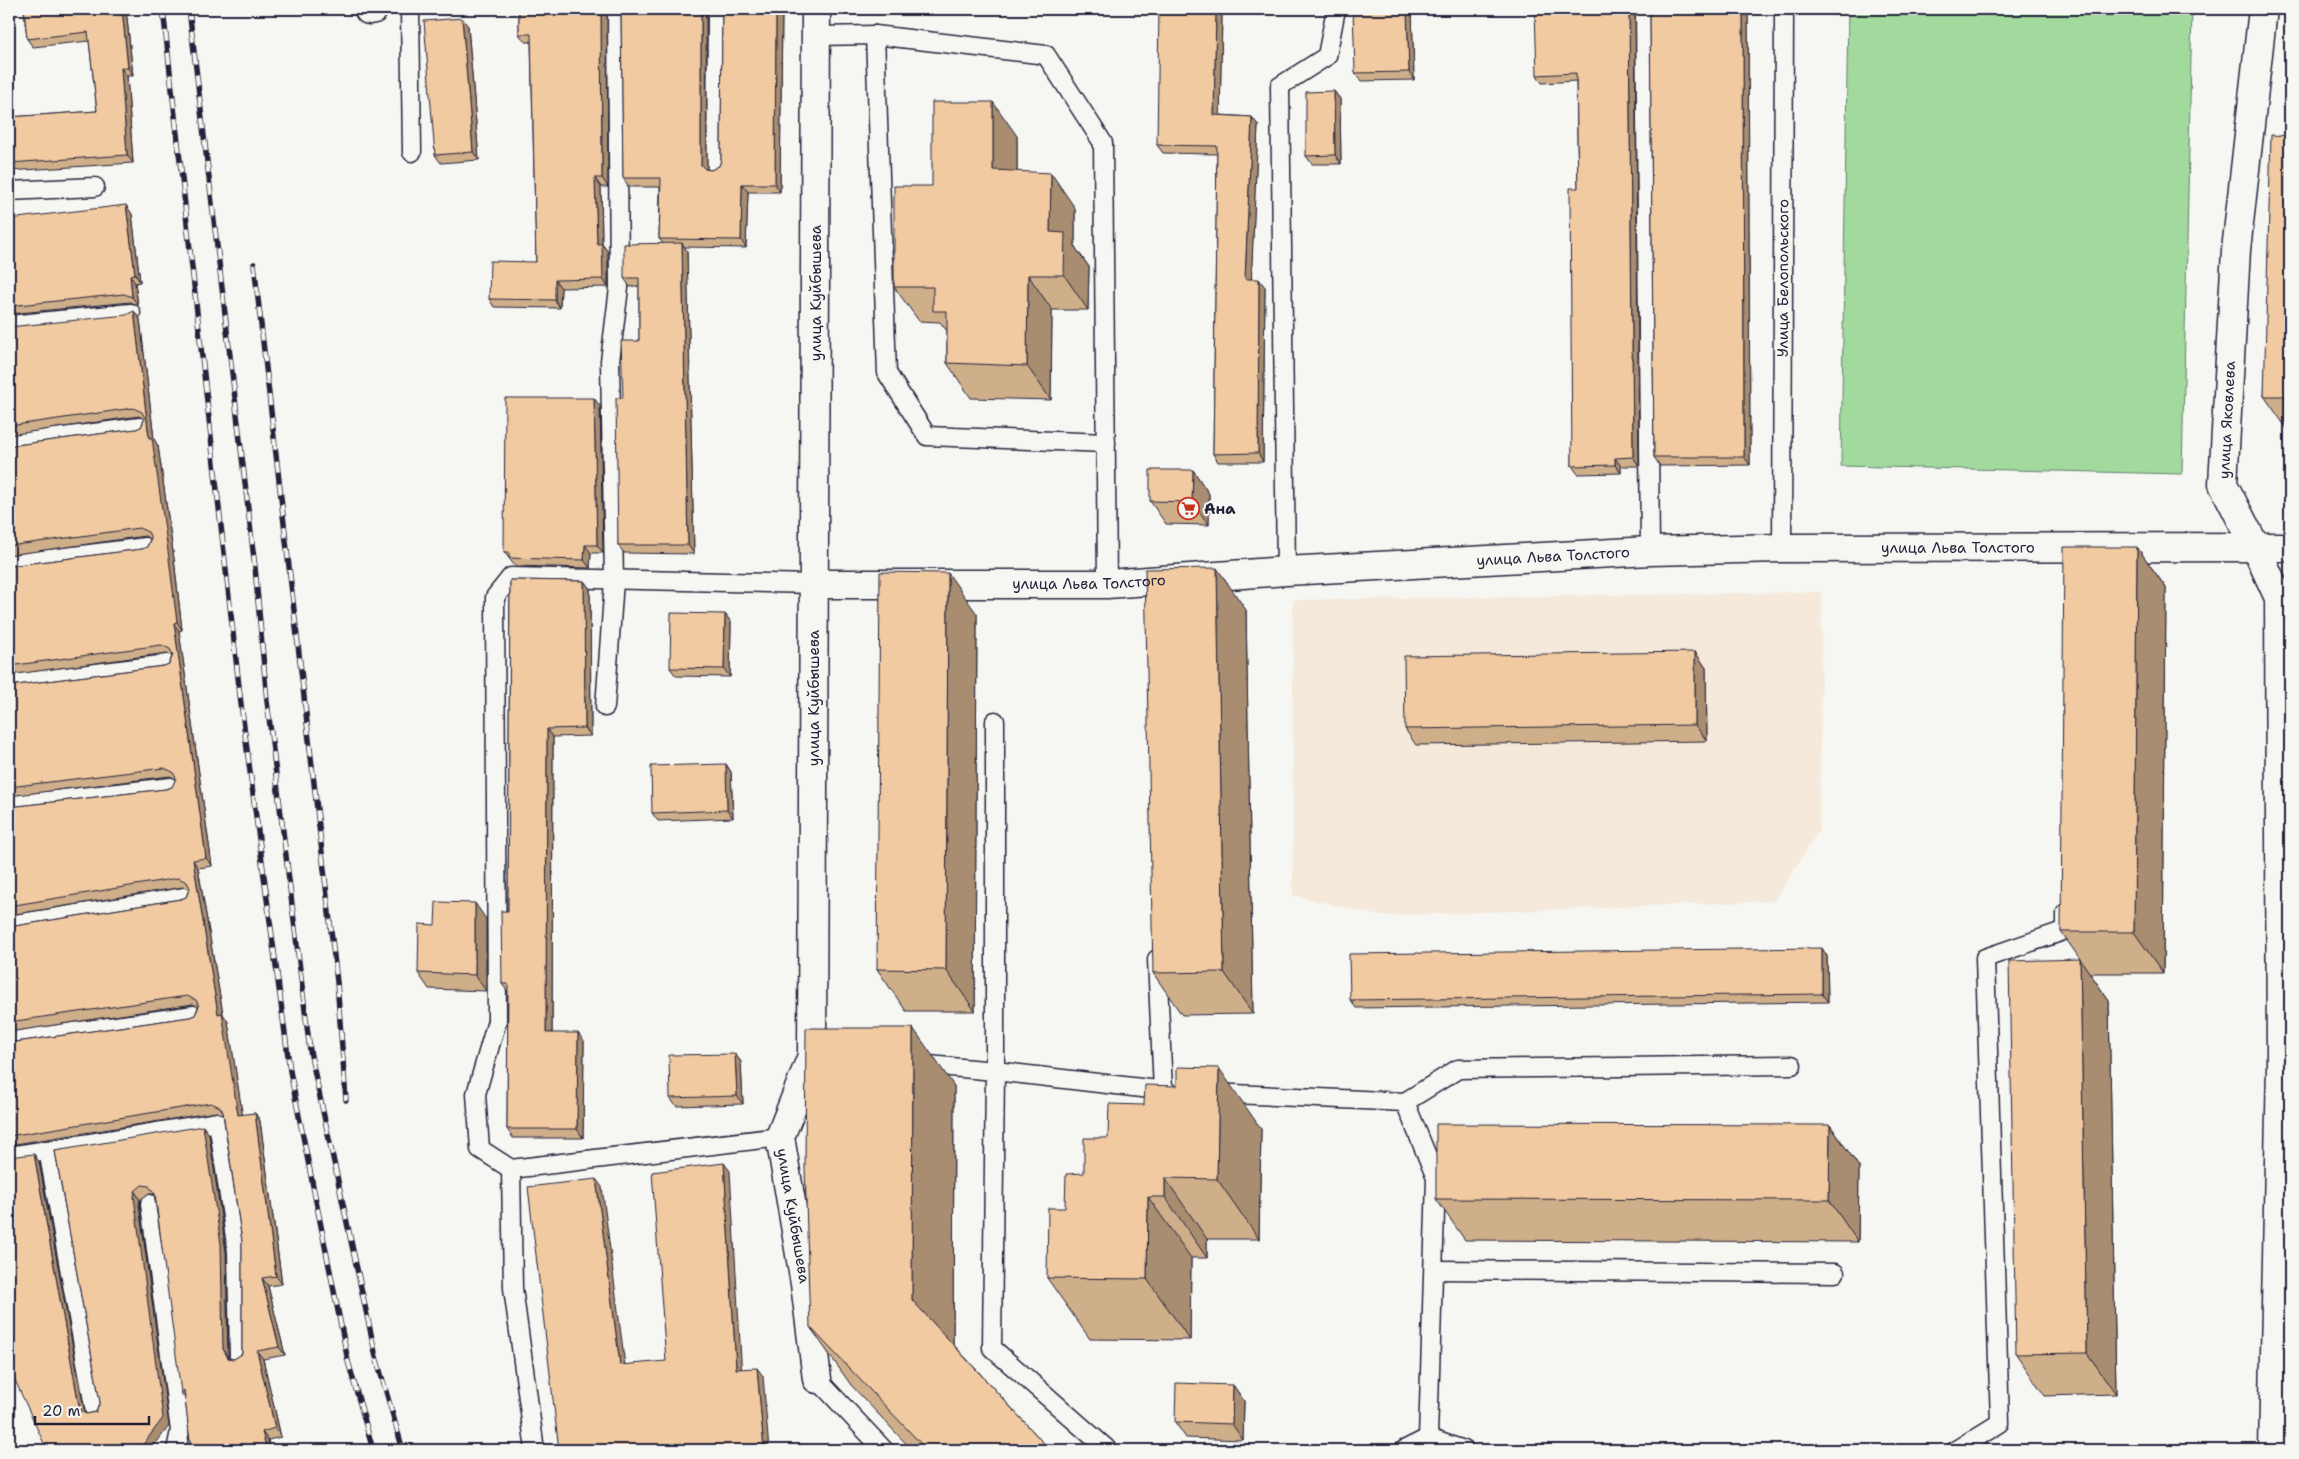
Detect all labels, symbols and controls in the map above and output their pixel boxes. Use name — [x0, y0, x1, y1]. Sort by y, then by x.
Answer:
street label: Улица Белопольского — [1773, 199, 1793, 357]
street label: улица Куйбышева — [806, 224, 826, 361]
street label: улица Яковлева — [2214, 360, 2240, 479]
supermarket icon: Ана — [1176, 497, 1200, 521]
place label: Ана — [1204, 499, 1236, 519]
street label: улица Льва Толстого — [1881, 538, 2035, 558]
street label: улица Льва Толстого — [1476, 542, 1630, 571]
street label: улица Льва Толстого — [1012, 570, 1166, 594]
street label: улица Куйбышева — [804, 629, 824, 766]
street label: улица Куйбышева — [772, 1147, 815, 1285]
scale bar — [35, 1394, 149, 1426]
text: 20 m — [42, 1401, 81, 1421]

